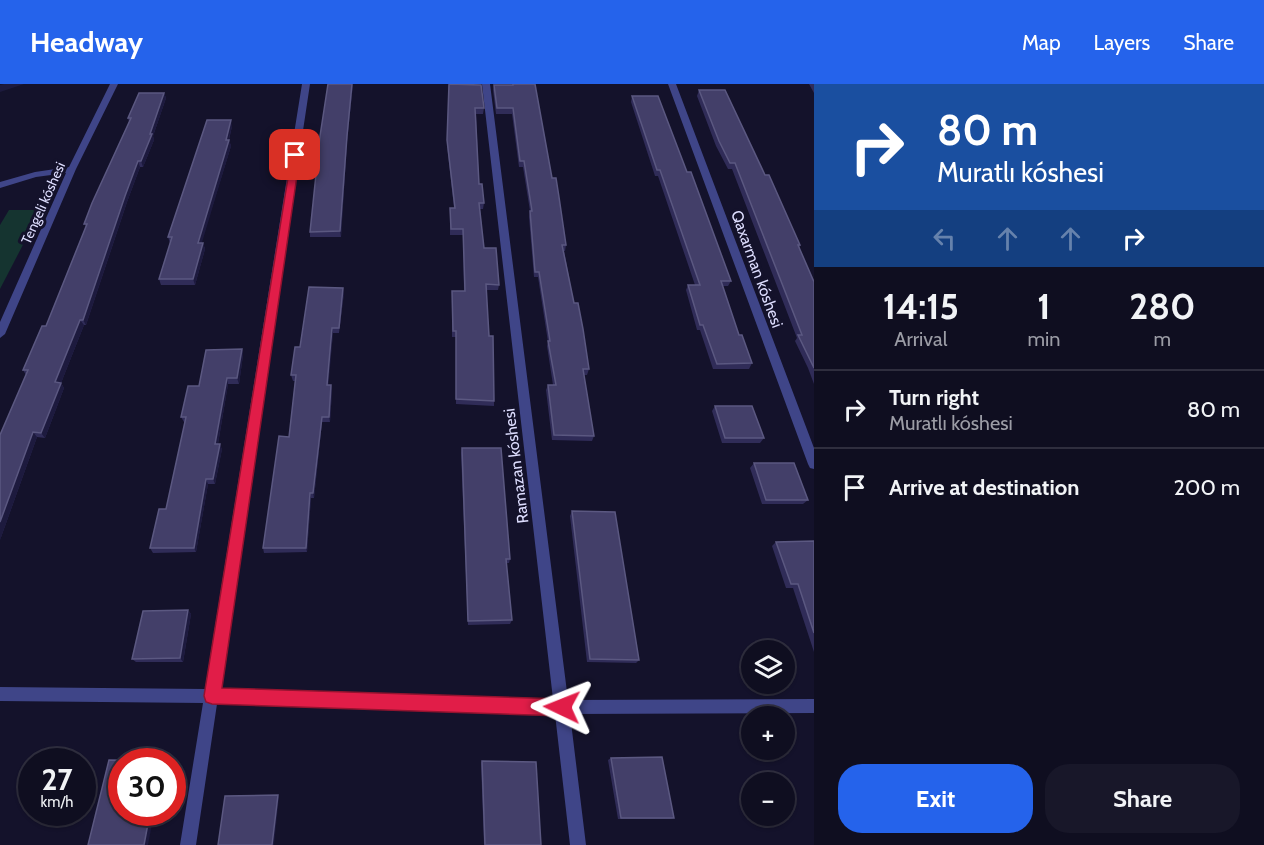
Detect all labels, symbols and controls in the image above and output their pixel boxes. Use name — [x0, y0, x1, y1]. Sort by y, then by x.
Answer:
text: Headway — [30, 25, 143, 59]
text: Map — [1022, 30, 1061, 55]
text: Layers — [1094, 30, 1150, 55]
text: Share — [1183, 30, 1234, 55]
text: 80 m — [937, 104, 1038, 156]
icon: right — [838, 108, 916, 186]
pin — [269, 129, 320, 180]
icon: arrive — [278, 138, 311, 171]
text: Muratlı kóshesi — [937, 156, 1104, 189]
street label: Tengeli kóshesi — [17, 159, 69, 247]
street label: Qaxarman kóshesi — [727, 208, 787, 330]
icon: left — [928, 222, 961, 255]
icon: ahead — [991, 222, 1024, 255]
icon: ahead — [1054, 222, 1087, 255]
icon: right — [1117, 222, 1150, 255]
text: 14:15 — [883, 284, 959, 328]
text: 1 — [1037, 284, 1051, 328]
text: 280 — [1129, 284, 1195, 328]
text: Arrival — [894, 327, 947, 351]
text: min — [1028, 327, 1061, 351]
text: m — [1153, 327, 1171, 351]
text: Turn right — [889, 384, 979, 411]
icon: right — [838, 393, 871, 426]
text: 80 m — [1187, 396, 1240, 423]
street label: Ramazan kóshesi — [500, 407, 532, 525]
text: Muratlı kóshesi — [889, 411, 1013, 435]
icon: arrive — [838, 471, 871, 504]
text: Arrive at destination — [889, 474, 1079, 501]
text: 200 m — [1174, 474, 1240, 501]
map controls — [741, 640, 795, 826]
button: layers — [741, 640, 795, 694]
position arrow — [530, 675, 594, 739]
button: + — [741, 706, 795, 760]
speed limit sign: 30 — [108, 748, 186, 826]
text: 27 — [41, 761, 73, 798]
button: Exit — [838, 764, 1033, 833]
button: Share — [1045, 764, 1240, 833]
button: − — [741, 772, 795, 826]
text: km/h — [41, 793, 73, 811]

